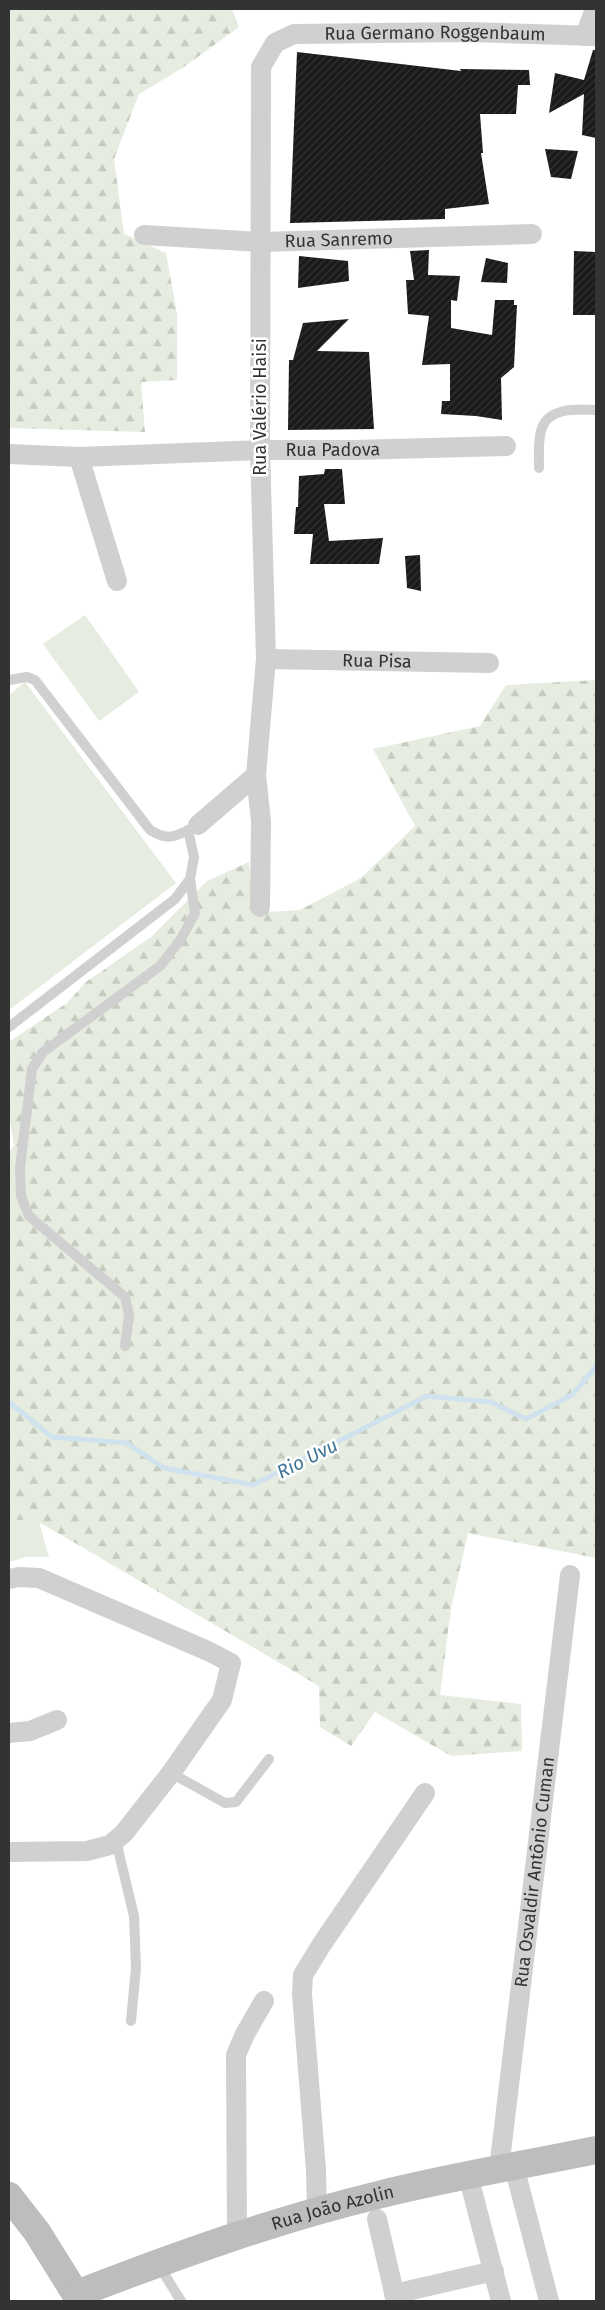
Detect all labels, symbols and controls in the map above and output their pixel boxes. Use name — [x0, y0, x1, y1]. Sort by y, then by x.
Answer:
street label: Rua Germano Roggenbaum — [324, 21, 546, 45]
street label: Rua Sanremo — [284, 227, 393, 252]
street label: Rua Valério Haisi — [249, 338, 271, 476]
street label: Rua Padova — [285, 438, 380, 461]
street label: Rua Pisa — [342, 649, 412, 673]
water label: Rio Uvu — [273, 1433, 342, 1483]
street label: Rua Osvaldir Antônio Cuman — [510, 1756, 559, 1989]
street label: Rua João Azolin — [269, 2180, 396, 2235]

